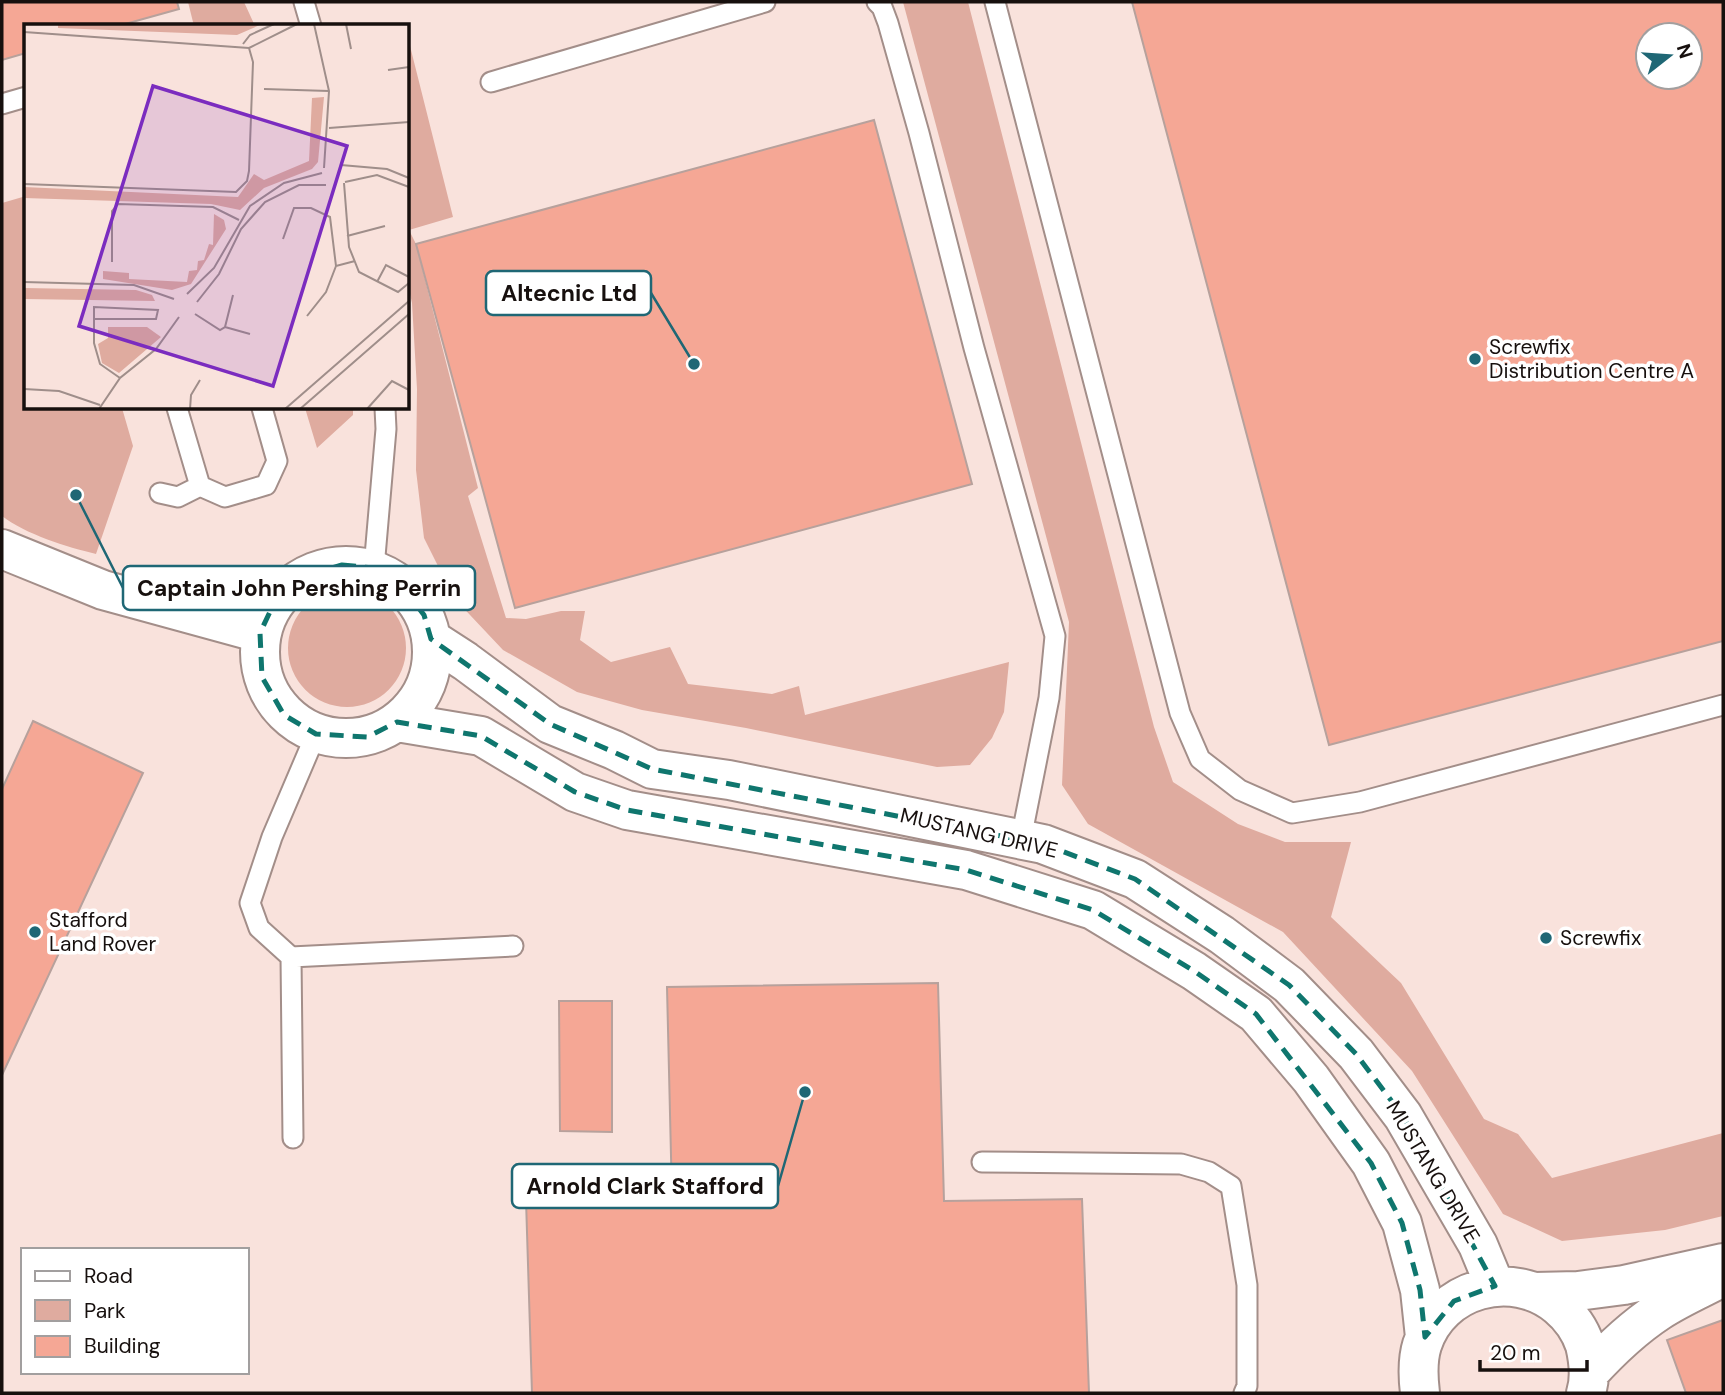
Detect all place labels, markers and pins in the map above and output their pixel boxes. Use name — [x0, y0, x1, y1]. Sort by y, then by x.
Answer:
callout: Altecnic Ltd — [486, 271, 651, 315]
place label: Screwfix Distribution Centre A — [1489, 333, 1694, 385]
marker: Screwfix Distribution Centre A — [1467, 351, 1483, 367]
callout: Captain John Pershing Perrin — [123, 566, 475, 610]
place label: Stafford Land Rover — [49, 906, 157, 958]
marker: Stafford Land Rover — [27, 924, 43, 940]
place label: Screwfix — [1560, 924, 1641, 952]
marker: Screwfix — [1538, 930, 1554, 946]
callout: Arnold Clark Stafford — [512, 1164, 778, 1208]

